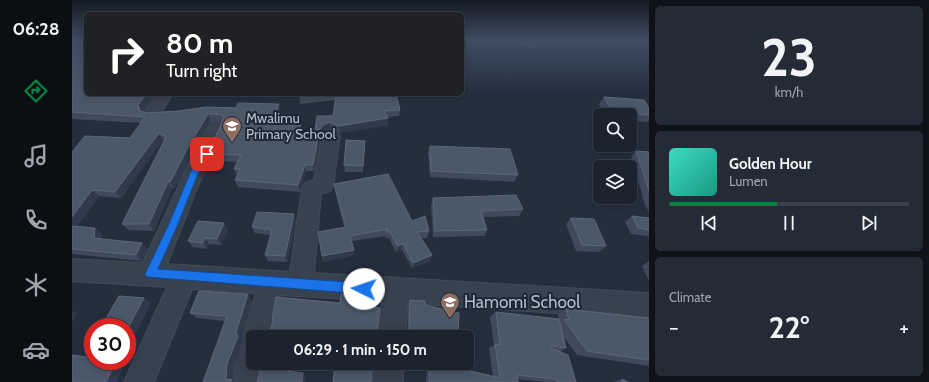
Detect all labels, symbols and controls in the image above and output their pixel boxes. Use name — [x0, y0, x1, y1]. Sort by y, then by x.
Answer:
text: 06:28 — [12, 18, 60, 40]
text: 80 m — [166, 26, 233, 60]
text: 23 — [761, 26, 817, 89]
icon: right — [100, 28, 152, 80]
text: Turn right — [166, 60, 237, 82]
icon: directions — [22, 77, 50, 105]
text: km/h — [775, 84, 803, 100]
map controls — [593, 108, 637, 204]
button: search — [593, 108, 637, 152]
place label: Mwalimu Primary School — [246, 109, 336, 143]
school or university icon: Mwalimu Primary School — [221, 115, 243, 143]
pin — [190, 137, 224, 171]
icon: music — [22, 142, 50, 170]
icon: arrive — [196, 143, 218, 165]
text: Golden Hour — [729, 155, 812, 173]
button: layers — [593, 160, 637, 204]
text: Lumen — [729, 173, 768, 189]
icon: phone — [22, 206, 50, 234]
icon: previous — [698, 212, 720, 234]
icon: pause — [778, 212, 800, 234]
icon: next — [858, 212, 880, 234]
position arrow — [343, 268, 385, 310]
icon: climate — [22, 271, 50, 299]
text: Climate — [669, 289, 711, 305]
school or university icon: Hamomi School — [439, 291, 461, 319]
place label: Hamomi School — [464, 292, 580, 312]
text: 22° — [769, 309, 809, 346]
text: − — [669, 314, 679, 341]
text: + — [899, 314, 909, 341]
speed limit sign: 30 — [84, 318, 136, 370]
icon: car — [22, 336, 50, 364]
text: 06:29 · 1 min · 150 m — [293, 341, 427, 359]

